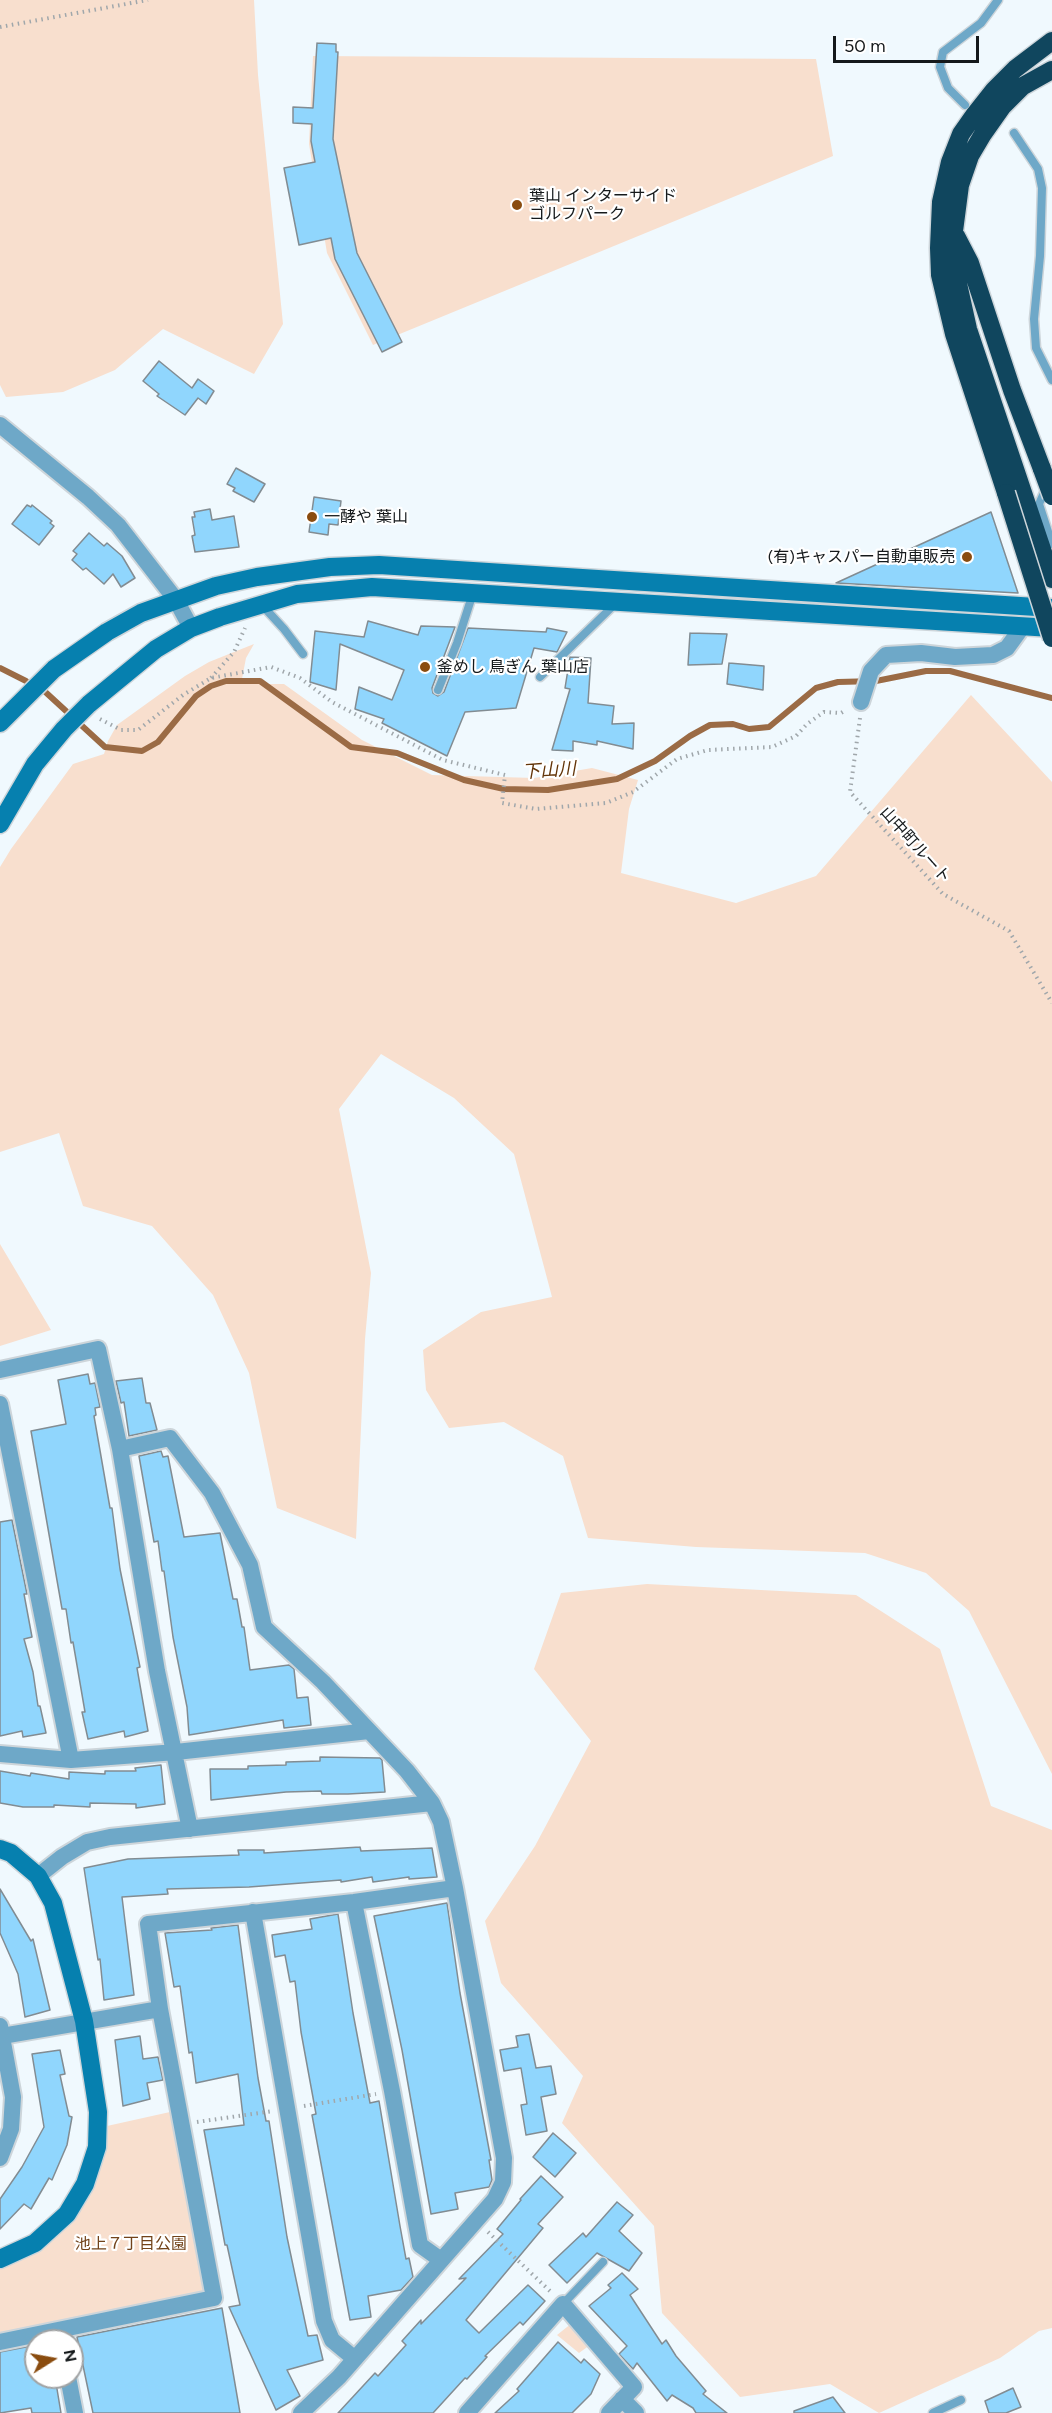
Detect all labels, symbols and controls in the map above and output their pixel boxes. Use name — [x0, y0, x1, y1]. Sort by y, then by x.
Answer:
scale bar — [836, 24, 982, 62]
text: 50 m — [844, 35, 886, 57]
place label: 葉山 インターサイド ゴルフパーク — [529, 186, 677, 224]
marker: 葉山 インターサイド ゴルフパーク — [510, 198, 524, 212]
place label: 一酵や 葉山 — [324, 507, 408, 527]
marker: 一酵や 葉山 — [305, 510, 319, 524]
place label: (有)キャスパー自動車販売 — [768, 547, 955, 567]
marker: (有)キャスパー自動車販売 — [960, 550, 974, 564]
place label: 釜めし 鳥ぎん 葉山店 — [437, 657, 589, 677]
marker: 釜めし 鳥ぎん 葉山店 — [418, 660, 432, 674]
water label: 下山川 — [521, 758, 577, 784]
street label: 山中町ルート — [876, 803, 954, 887]
park label: 池上７丁目公園 — [75, 2234, 187, 2254]
north arrow — [24, 2329, 84, 2389]
text: N — [60, 2348, 81, 2364]

